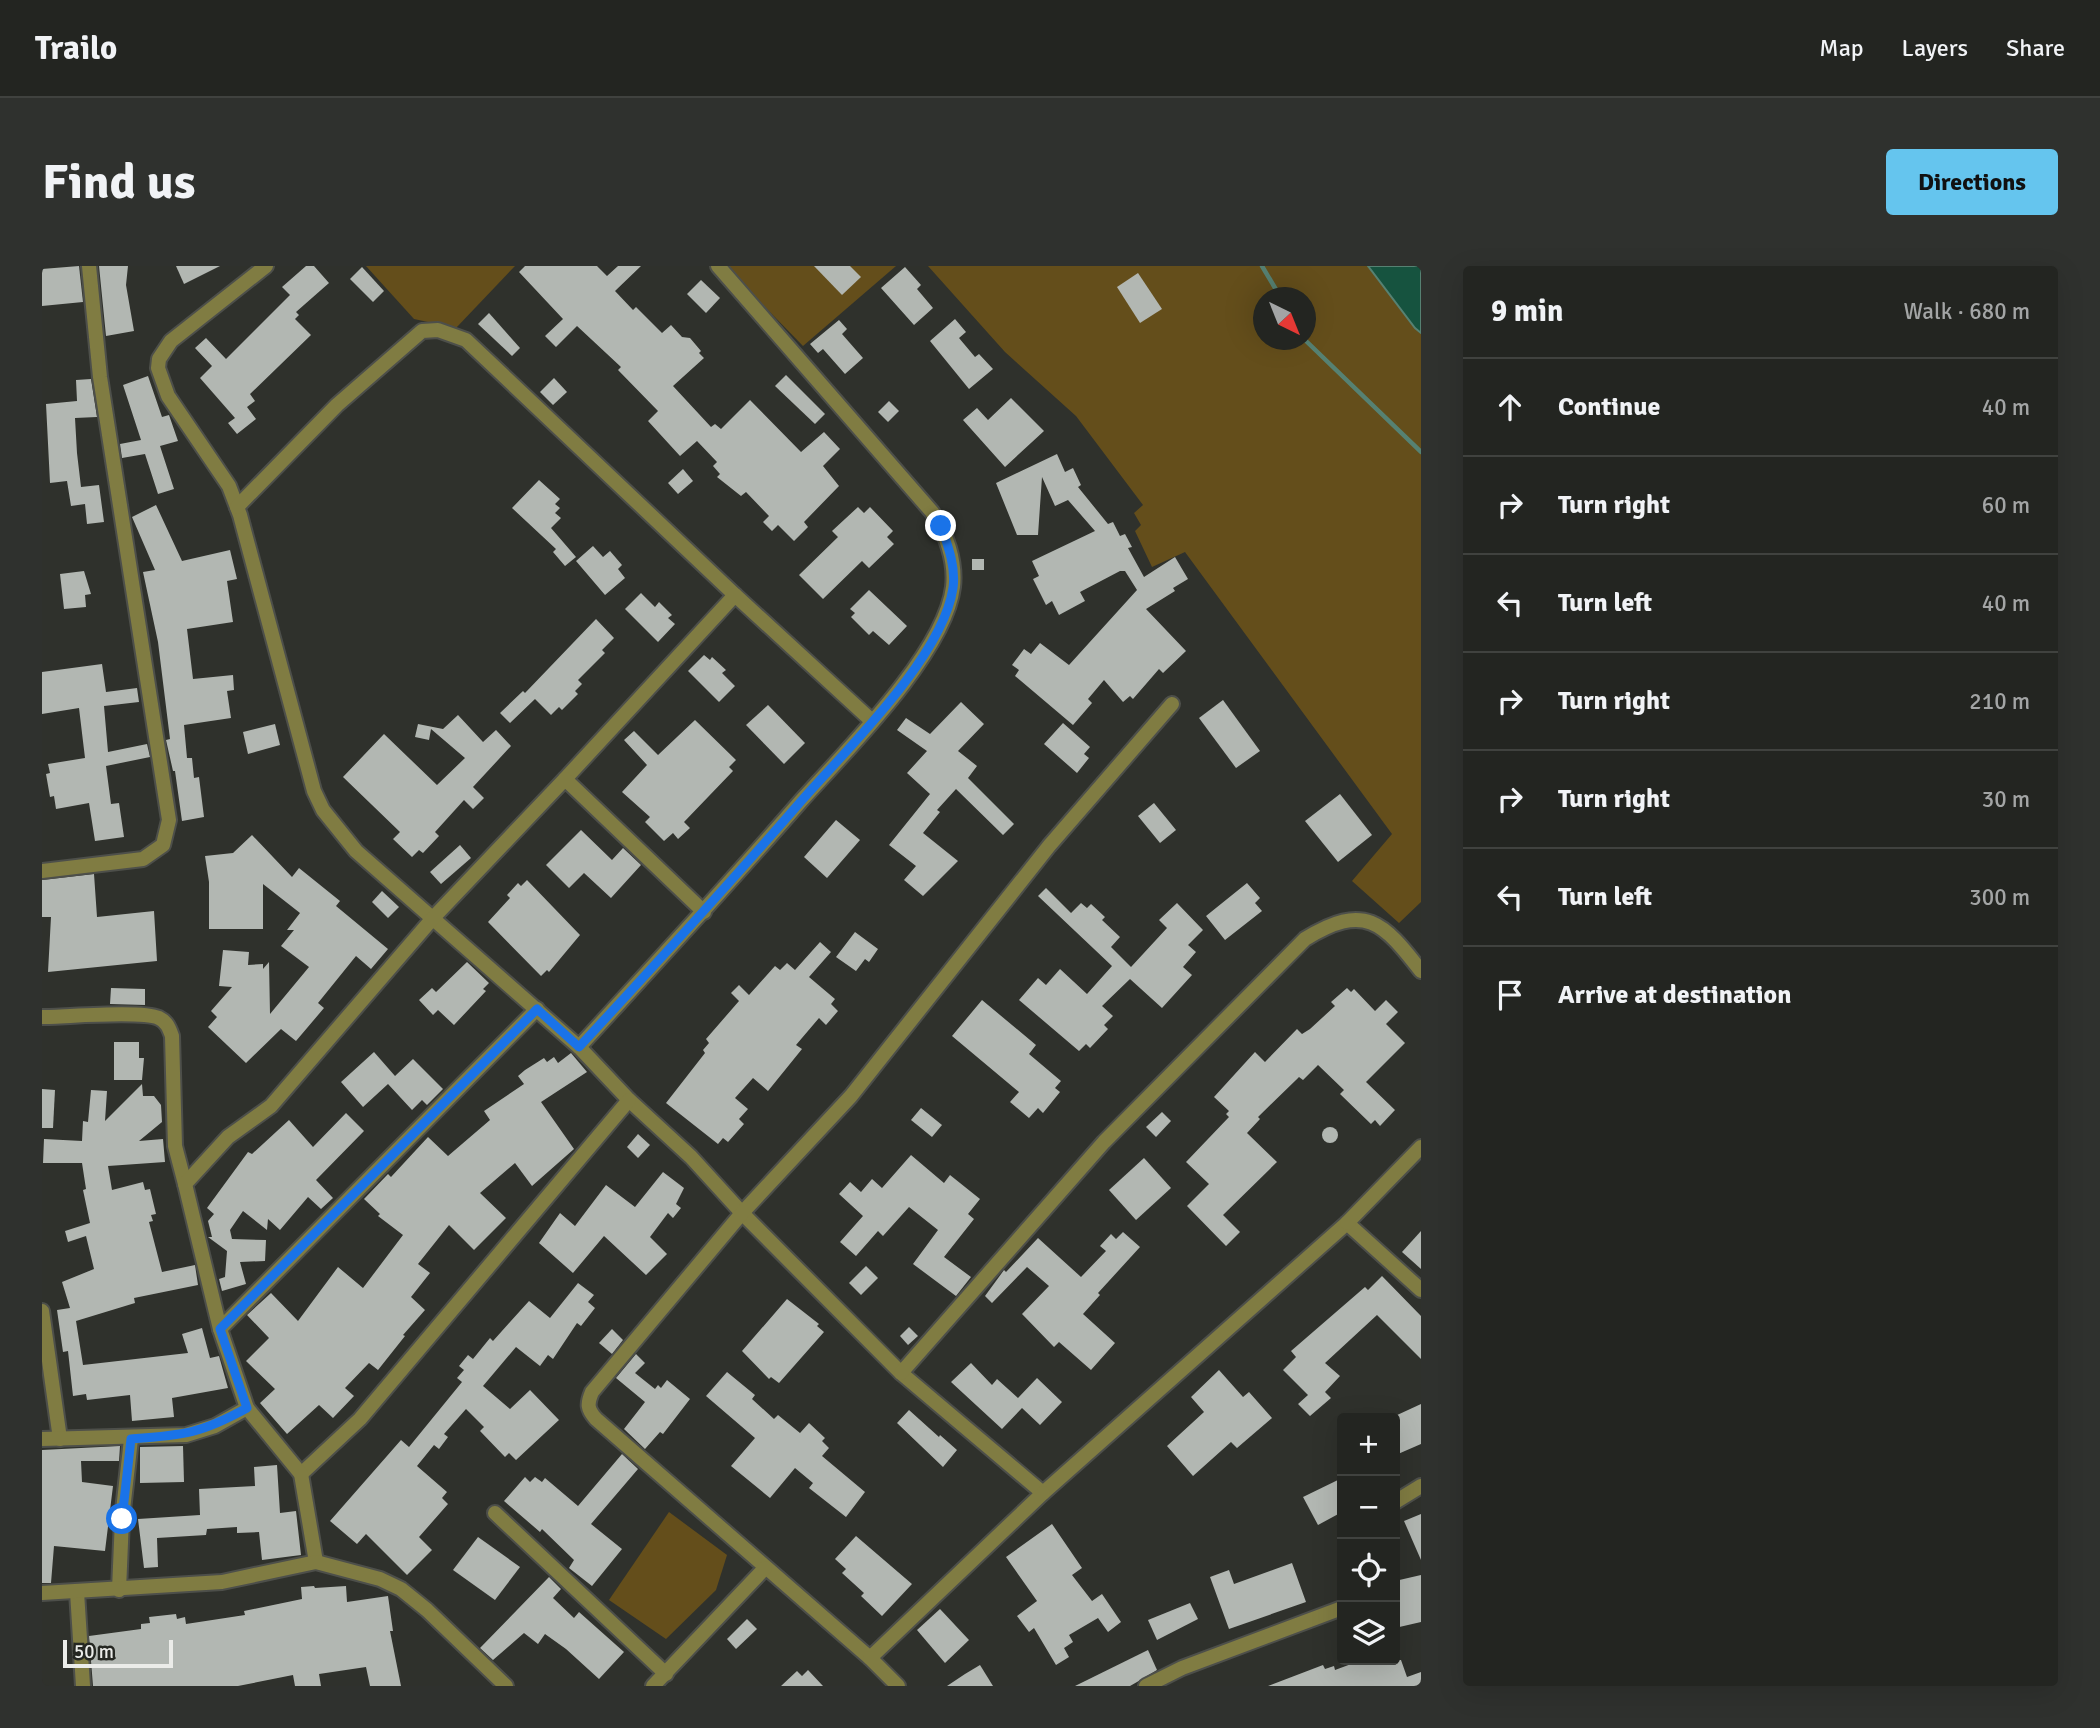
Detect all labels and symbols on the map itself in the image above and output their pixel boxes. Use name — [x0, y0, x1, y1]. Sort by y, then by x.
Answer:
north arrow — [1253, 287, 1316, 350]
route end — [925, 510, 956, 541]
route start — [106, 1503, 137, 1534]
scale bar — [63, 1637, 173, 1669]

